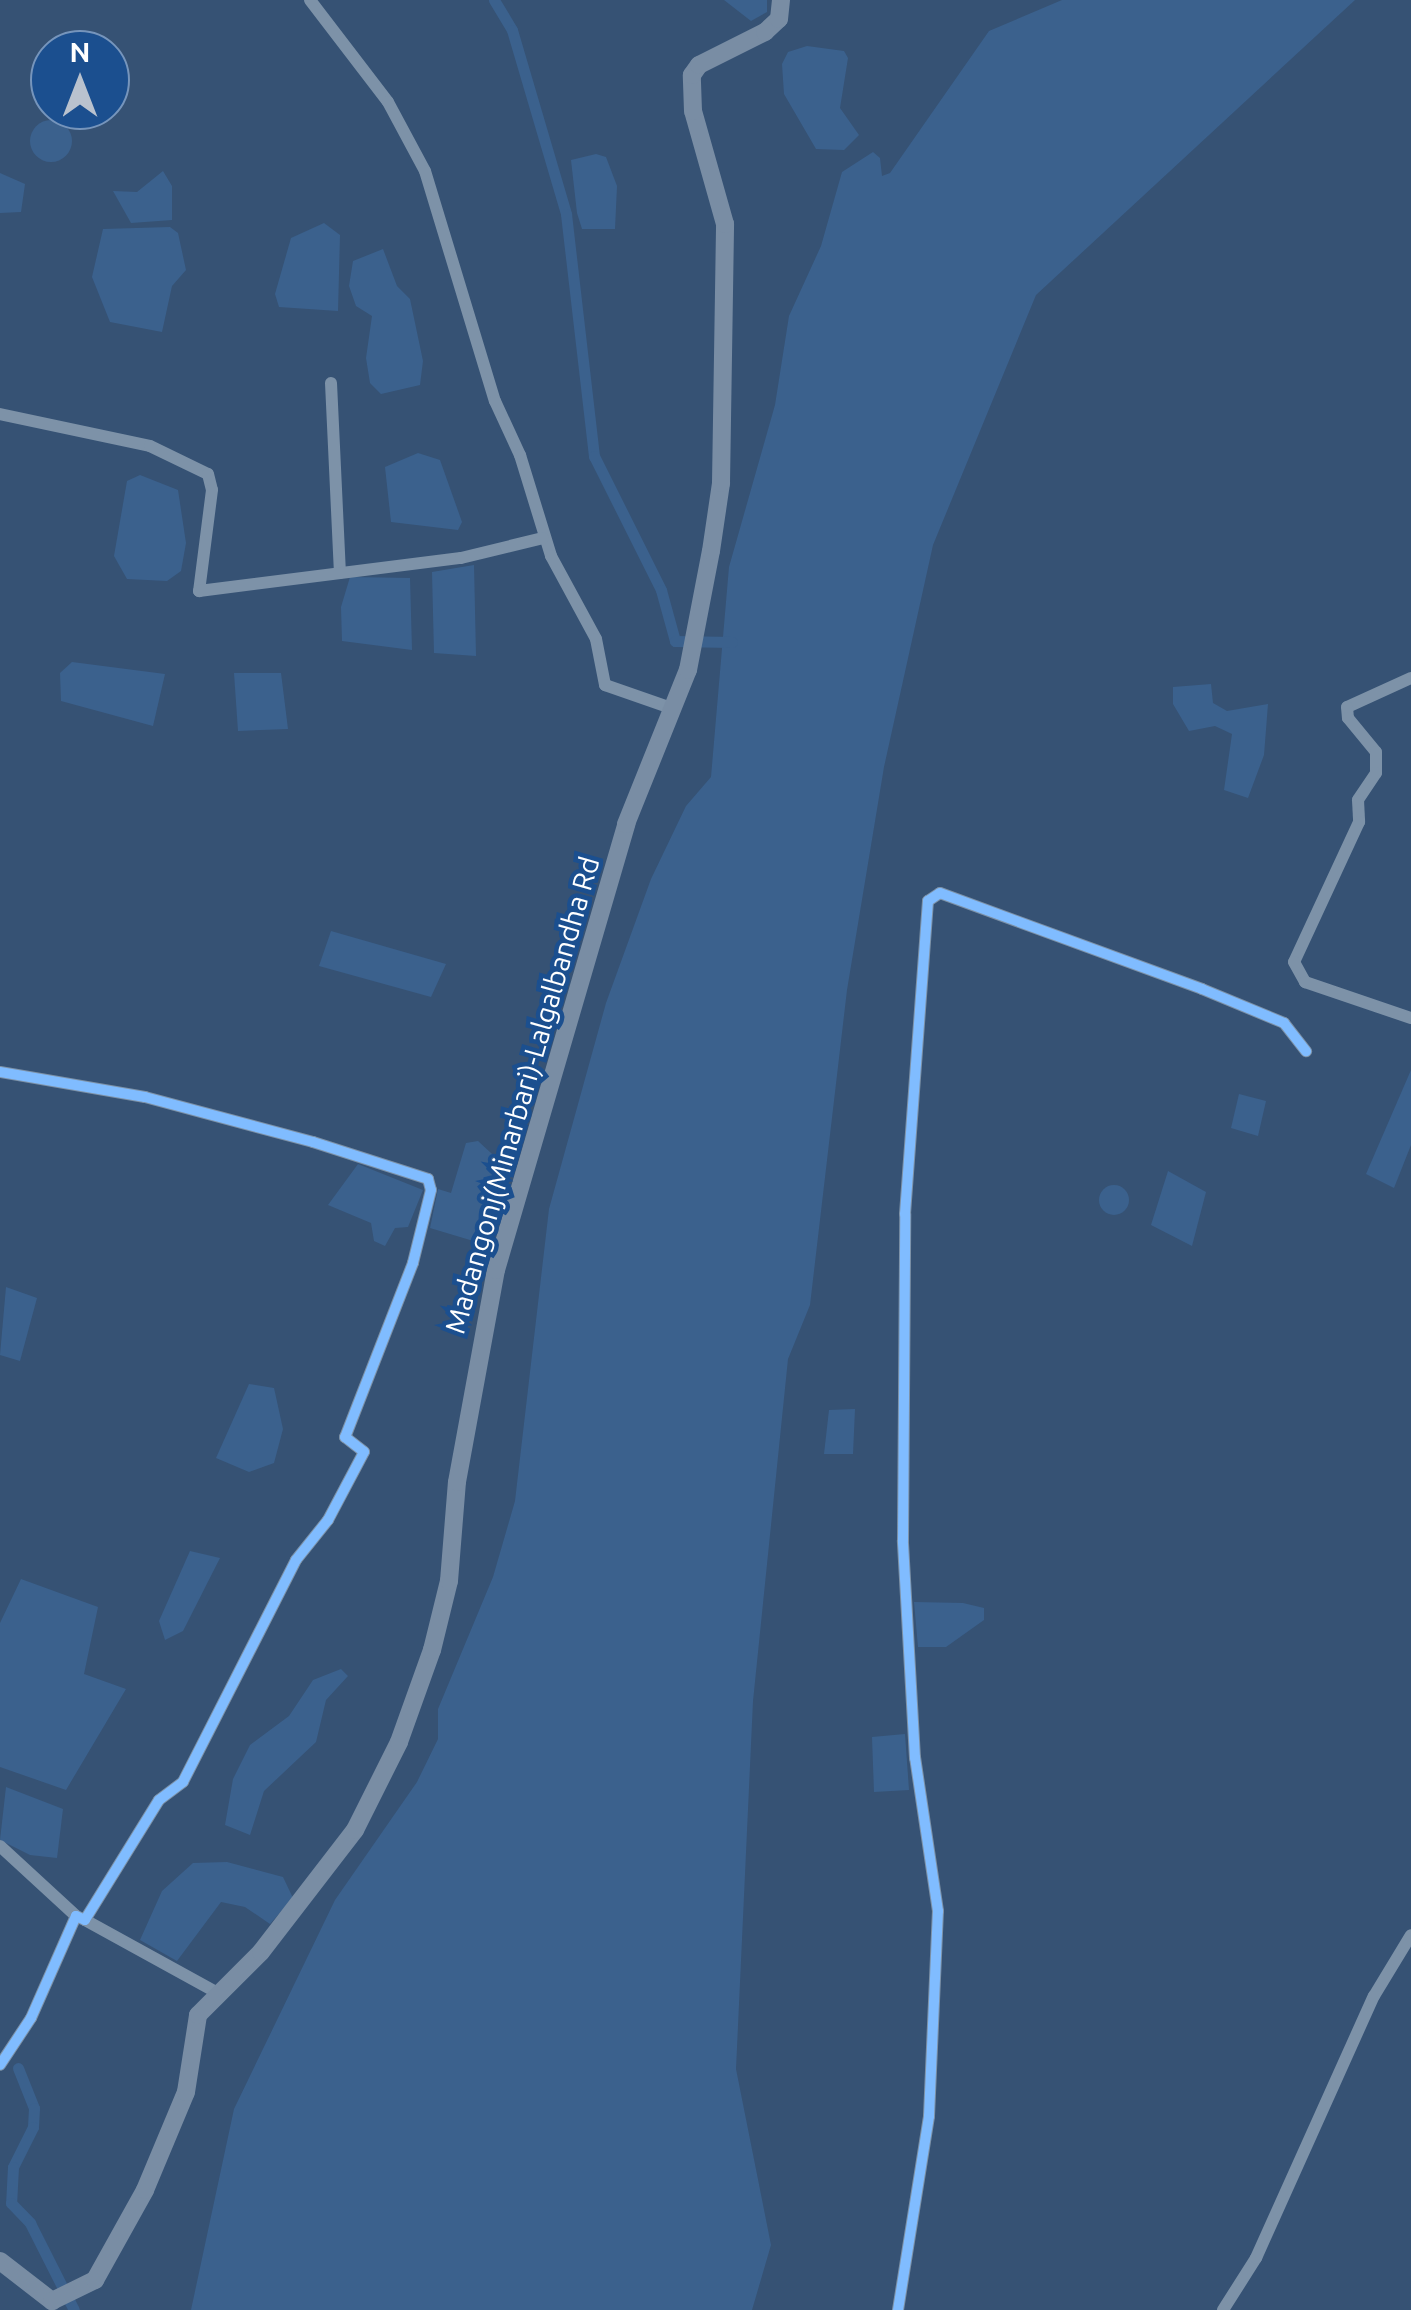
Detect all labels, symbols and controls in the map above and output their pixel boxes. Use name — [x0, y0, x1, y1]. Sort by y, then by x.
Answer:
north arrow — [30, 30, 130, 130]
text: N — [70, 36, 90, 67]
street label: Madangonj(Minarbari)-Lalgalbandha Rd — [438, 853, 606, 1337]

